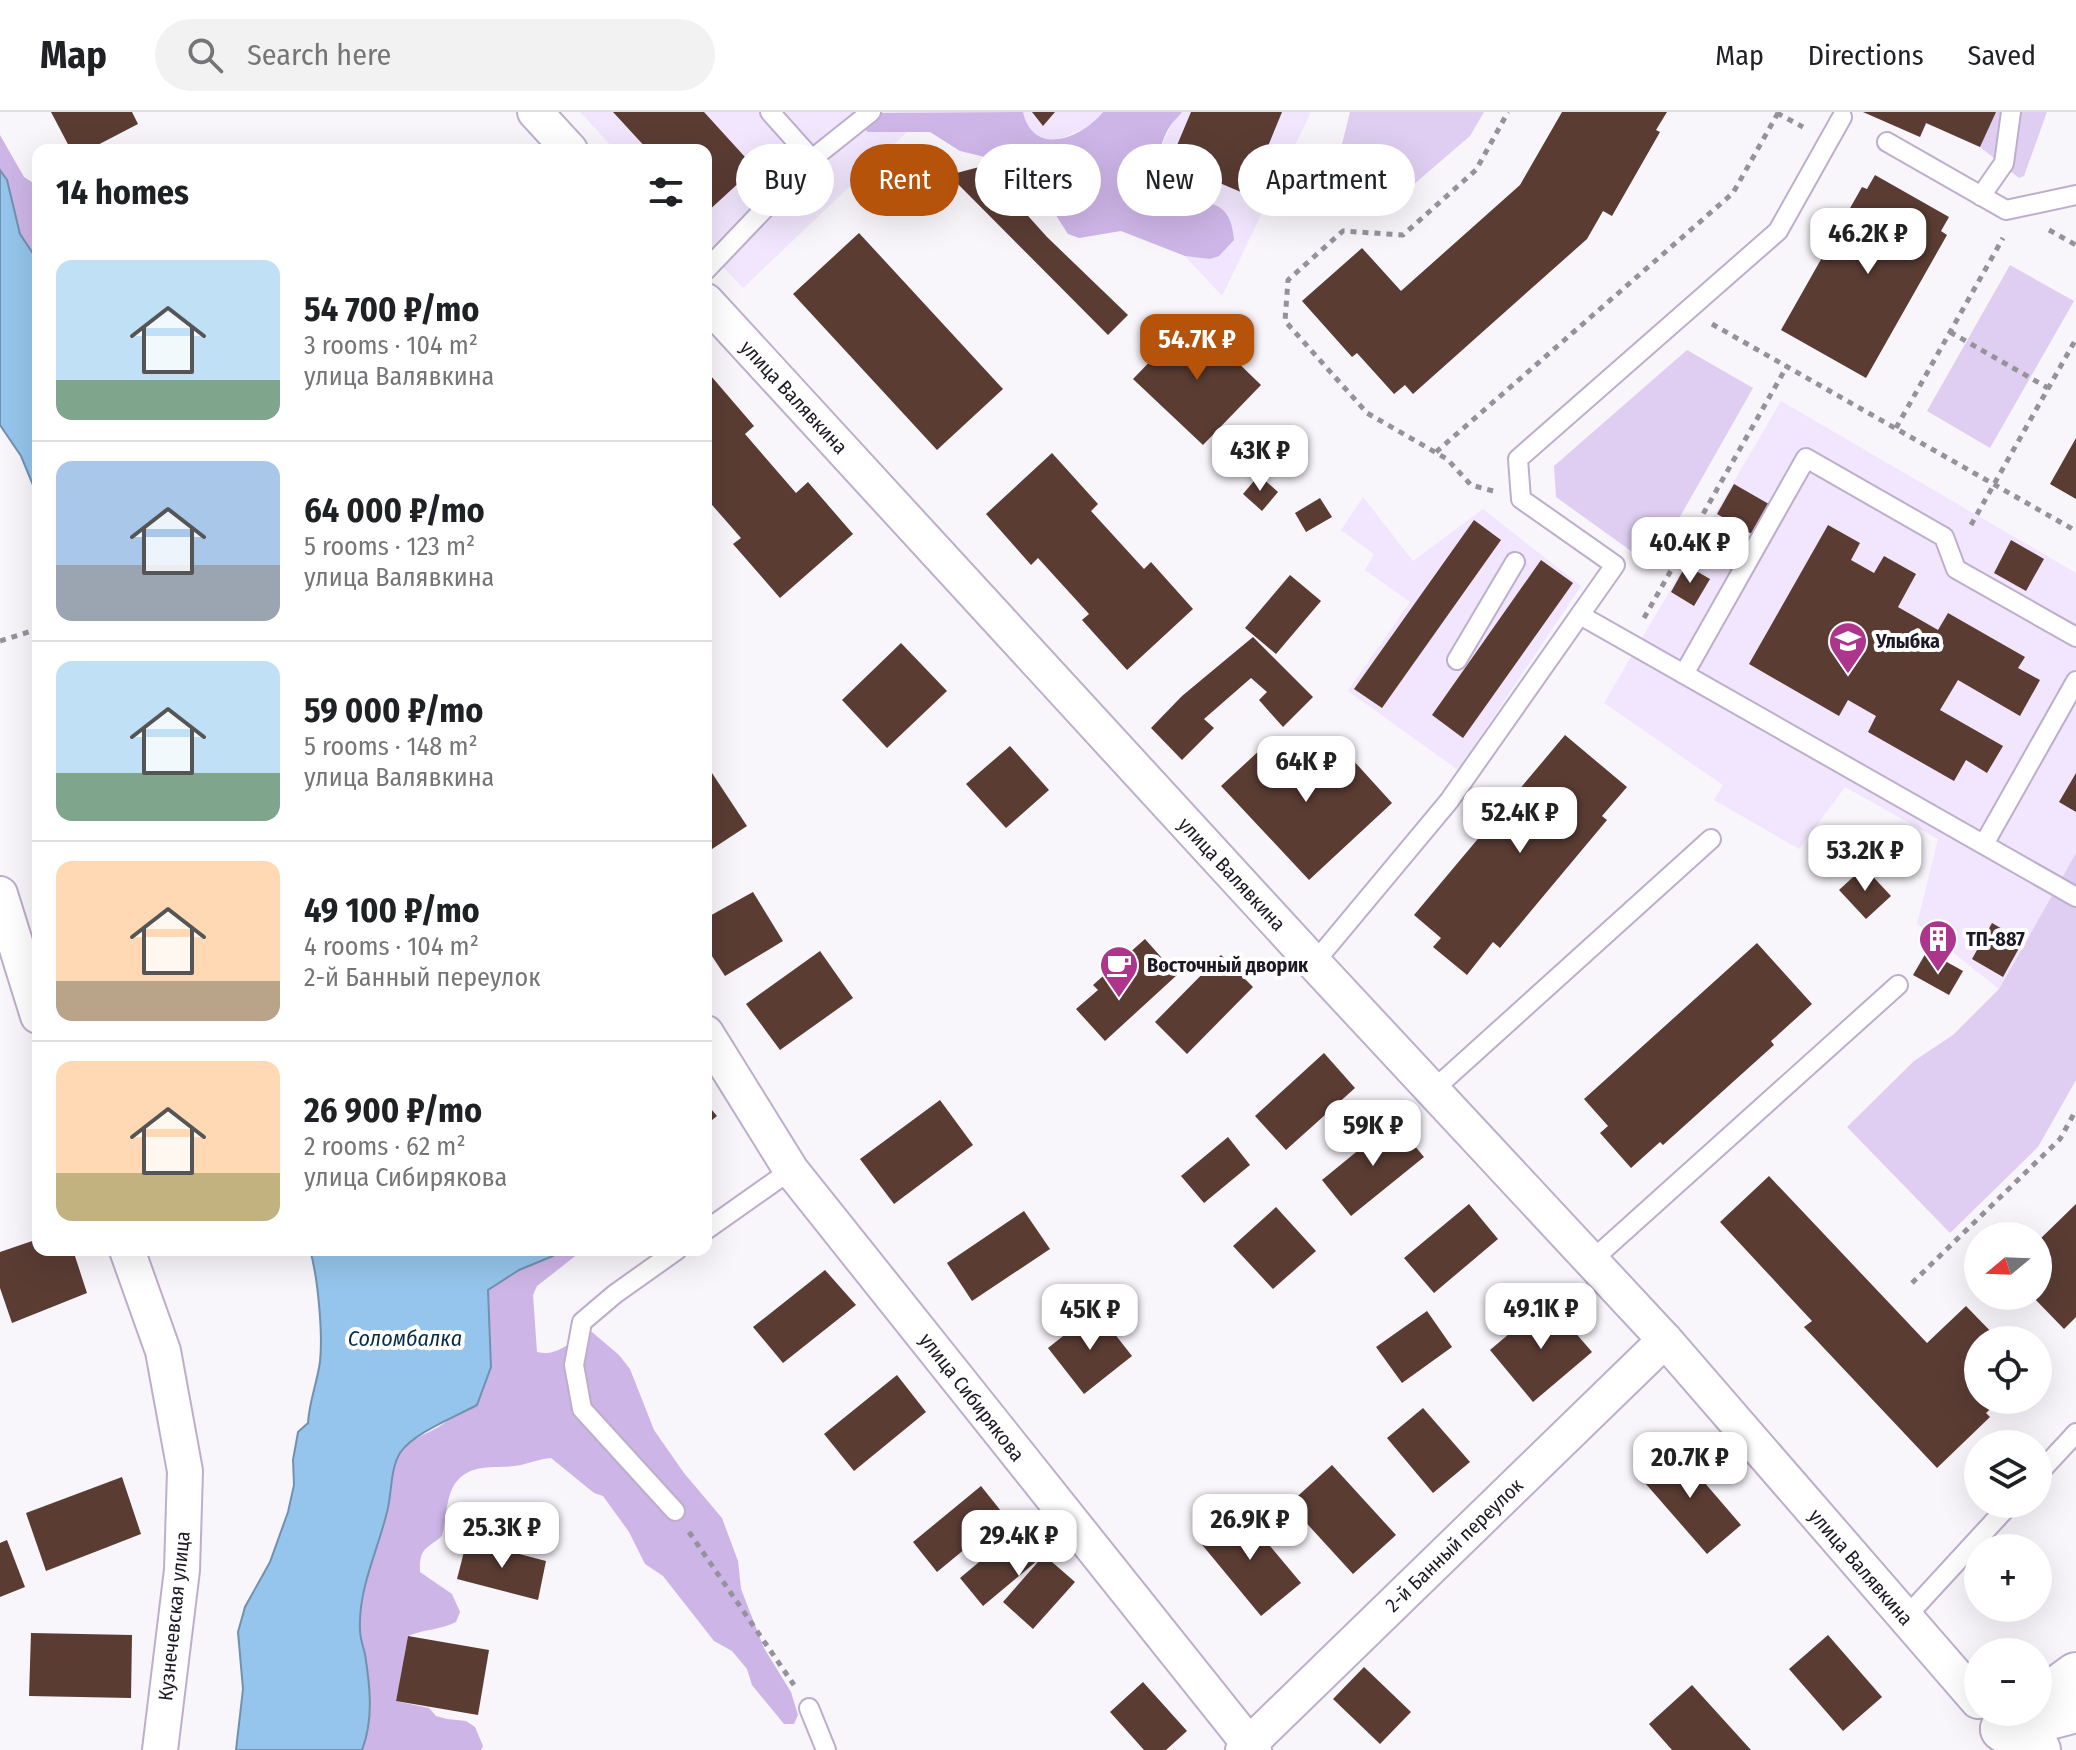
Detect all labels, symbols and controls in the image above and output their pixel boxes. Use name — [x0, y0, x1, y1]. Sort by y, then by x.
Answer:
search box — [155, 19, 715, 91]
text: Map — [40, 32, 107, 78]
icon: search — [183, 33, 227, 77]
text: Search here — [247, 37, 391, 73]
text: Map — [1715, 39, 1764, 72]
text: Directions — [1808, 39, 1924, 72]
text: Saved — [1968, 39, 2036, 72]
chip: Buy — [736, 144, 834, 216]
chip: Rent — [850, 144, 959, 216]
chip: Filters — [975, 144, 1101, 216]
chip: New — [1117, 144, 1222, 216]
chip: Apartment — [1238, 144, 1415, 216]
icon: filters — [644, 170, 688, 214]
text: 14 homes — [56, 172, 189, 213]
pin: 46.2K ₽ — [1794, 208, 1942, 276]
text: 46.2K ₽ — [1828, 218, 1908, 249]
text: 54 700 ₽/mo — [304, 289, 479, 330]
icon: home — [120, 292, 216, 388]
pin: 54.7K ₽ — [1123, 314, 1271, 382]
text: 54.7K ₽ — [1158, 324, 1236, 355]
text: 3 rooms · 104 m² — [304, 330, 478, 361]
street label: улица Валявкина — [735, 335, 853, 459]
text: улица Валявкина — [304, 361, 494, 392]
pin: 43K ₽ — [1204, 425, 1316, 493]
text: 43K ₽ — [1230, 435, 1290, 466]
text: 64 000 ₽/mo — [304, 490, 485, 531]
icon: home — [120, 493, 216, 589]
pin: 40.4K ₽ — [1616, 517, 1764, 585]
text: 40.4K ₽ — [1650, 527, 1730, 558]
text: 5 rooms · 123 m² — [304, 531, 475, 562]
text: улица Валявкина — [304, 562, 494, 593]
school or university icon: Улыбка — [1827, 620, 1869, 675]
place label: Улыбка — [1875, 629, 1940, 653]
text: 59 000 ₽/mo — [304, 690, 483, 731]
icon: home — [120, 693, 216, 789]
text: 5 rooms · 148 m² — [304, 731, 478, 762]
pin: 64K ₽ — [1250, 736, 1362, 804]
text: 64K ₽ — [1275, 746, 1337, 777]
text: улица Валявкина — [304, 762, 494, 793]
pin: 52.4K ₽ — [1446, 787, 1594, 855]
text: 52.4K ₽ — [1481, 797, 1559, 828]
street label: улица Валявкина — [1173, 812, 1291, 936]
pin: 53.2K ₽ — [1791, 825, 1939, 893]
text: 53.2K ₽ — [1826, 835, 1904, 866]
text: 49 100 ₽/mo — [304, 890, 480, 931]
icon: home — [120, 893, 216, 989]
building icon: ТП-887 — [1917, 918, 1959, 973]
place label: ТП-887 — [1966, 927, 2025, 951]
text: 4 rooms · 104 m² — [304, 931, 479, 962]
cafe icon: Восточный дворик — [1098, 944, 1140, 999]
place label: Восточный дворик — [1147, 953, 1309, 977]
text: 2-й Банный переулок — [304, 962, 540, 993]
text: 26 900 ₽/mo — [304, 1090, 482, 1131]
icon: home — [120, 1093, 216, 1189]
pin: 59K ₽ — [1317, 1100, 1429, 1168]
text: 59K ₽ — [1343, 1110, 1403, 1141]
text: 2 rooms · 62 m² — [304, 1131, 466, 1162]
text: улица Сибирякова — [304, 1162, 507, 1193]
north arrow — [1964, 1222, 2052, 1310]
map controls — [1964, 1222, 2052, 1726]
pin: 49.1K ₽ — [1467, 1283, 1615, 1351]
pin: 45K ₽ — [1034, 1284, 1146, 1352]
text: 49.1K ₽ — [1503, 1293, 1579, 1324]
text: 45K ₽ — [1060, 1294, 1120, 1325]
water label: Соломбалка — [348, 1325, 462, 1352]
button: locate — [1964, 1326, 2052, 1414]
street label: улица Сибирякова — [914, 1328, 1030, 1466]
button: layers — [1964, 1430, 2052, 1518]
pin: 20.7K ₽ — [1616, 1432, 1764, 1500]
text: 20.7K ₽ — [1651, 1442, 1729, 1473]
street label: 2-й Банный переулок — [1380, 1473, 1528, 1617]
pin: 26.9K ₽ — [1176, 1494, 1324, 1562]
pin: 25.3K ₽ — [428, 1502, 576, 1570]
text: 26.9K ₽ — [1210, 1504, 1290, 1535]
street label: улица Валявкина — [1804, 1504, 1918, 1630]
pin: 29.4K ₽ — [945, 1510, 1093, 1578]
text: 25.3K ₽ — [463, 1512, 541, 1543]
text: 29.4K ₽ — [980, 1520, 1058, 1551]
street label: Кузнечевская улица — [153, 1530, 195, 1702]
button: + — [1964, 1534, 2052, 1622]
button: − — [1964, 1638, 2052, 1726]

